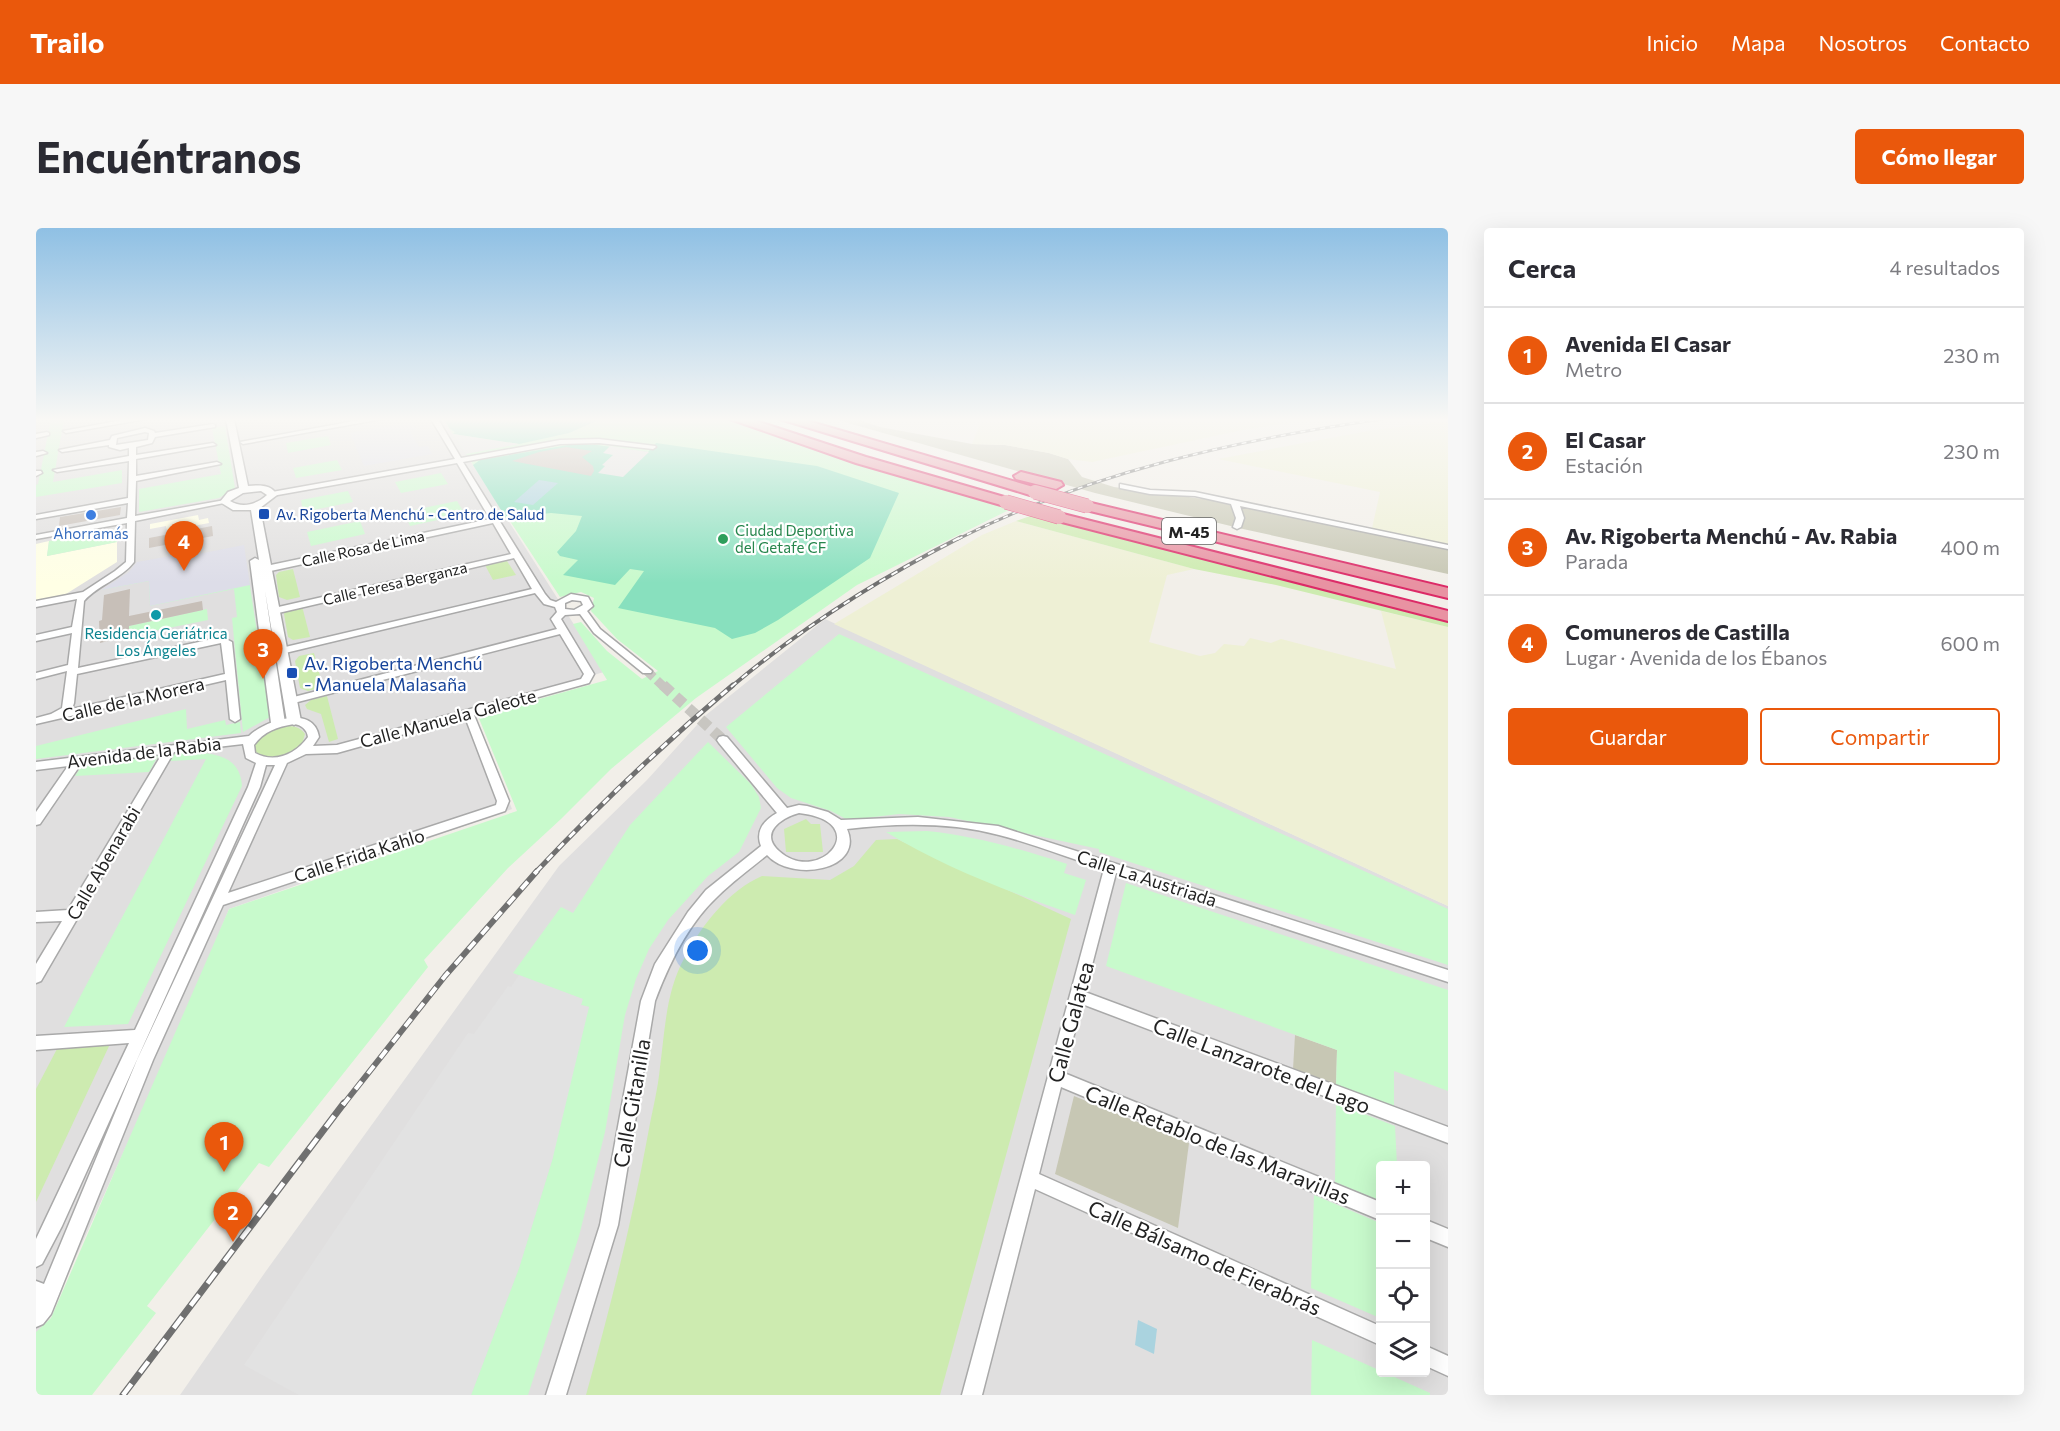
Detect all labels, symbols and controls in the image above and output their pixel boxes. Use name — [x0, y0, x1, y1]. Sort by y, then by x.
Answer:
text: Trailo — [30, 25, 105, 59]
text: Inicio — [1646, 30, 1698, 55]
text: Mapa — [1731, 30, 1785, 55]
text: Nosotros — [1818, 30, 1907, 55]
text: Contacto — [1940, 30, 2030, 55]
button: Cómo llegar — [1855, 129, 2024, 184]
text: Encuéntranos — [36, 130, 301, 182]
text: Cerca — [1508, 252, 1576, 283]
text: 4 resultados — [1890, 255, 2000, 279]
text: Avenida El Casar — [1565, 330, 1731, 357]
text: 1 — [1523, 343, 1532, 367]
text: 230 m — [1943, 343, 2000, 367]
text: Metro — [1565, 357, 1622, 381]
text: El Casar — [1565, 426, 1646, 453]
text: 2 — [1522, 439, 1533, 463]
text: 230 m — [1943, 439, 2000, 463]
text: Estación — [1565, 453, 1643, 477]
place label: Av. Rigoberta Menchú - Centro de Salud — [276, 505, 544, 523]
marker: Av. Rigoberta Menchú - Centro de Salud — [257, 507, 271, 521]
marker: Ahorramás — [84, 508, 98, 522]
road number: M-45 — [1162, 518, 1216, 544]
place label: Ciudad Deportiva del Getafe CF — [735, 521, 854, 556]
pin: 4 — [164, 522, 204, 571]
text: Av. Rigoberta Menchú - Av. Rabia — [1565, 522, 1897, 549]
place label: Ahorramás — [53, 524, 129, 542]
street label: Calle Rosa de Lima — [300, 526, 426, 570]
marker: Ciudad Deportiva del Getafe CF — [716, 532, 730, 546]
text: 3 — [1522, 535, 1533, 559]
text: 400 m — [1941, 535, 2000, 559]
text: Parada — [1565, 549, 1628, 573]
street label: Calle Teresa Berganza — [321, 558, 469, 608]
marker: Residencia Geriátrica Los Ángeles — [149, 608, 163, 622]
text: Comuneros de Castilla — [1565, 618, 1790, 645]
place label: Residencia Geriátrica Los Ángeles — [84, 624, 228, 659]
pin: 3 — [244, 630, 282, 679]
text: 4 — [1521, 631, 1534, 655]
text: 600 m — [1940, 631, 2000, 655]
text: Lugar · Avenida de los Ébanos — [1565, 645, 1827, 669]
place label: Av. Rigoberta Menchú - Manuela Malasaña — [304, 652, 483, 695]
marker: Av. Rigoberta Menchú - Manuela Malasaña — [285, 666, 299, 680]
street label: Calle de la Morera — [60, 672, 206, 726]
street label: Calle Manuela Galeote — [357, 684, 539, 752]
button: Guardar — [1508, 708, 1748, 765]
button: Compartir — [1760, 708, 2000, 765]
street label: Avenida de la Rabia — [66, 732, 222, 772]
street label: Calle Abenarabi — [62, 802, 144, 924]
street label: Calle Frida Kahlo — [291, 824, 427, 886]
street label: Calle La Austriada — [1074, 845, 1220, 911]
your location — [683, 936, 712, 965]
street label: Calle Galatea — [1042, 959, 1098, 1085]
street label: Calle Lanzarote del Lago — [1150, 1012, 1374, 1118]
street label: Calle Gitanilla — [607, 1037, 655, 1169]
street label: Calle Retablo de las Maravillas — [1082, 1079, 1354, 1209]
pin: 1 — [204, 1122, 243, 1172]
map controls — [1376, 1161, 1430, 1377]
button: + — [1376, 1161, 1430, 1215]
pin: 2 — [214, 1192, 252, 1242]
street label: Calle Bálsamo de Fierabrás — [1085, 1194, 1325, 1320]
button: − — [1376, 1215, 1430, 1269]
button: locate — [1376, 1269, 1430, 1323]
button: layers — [1376, 1323, 1430, 1377]

